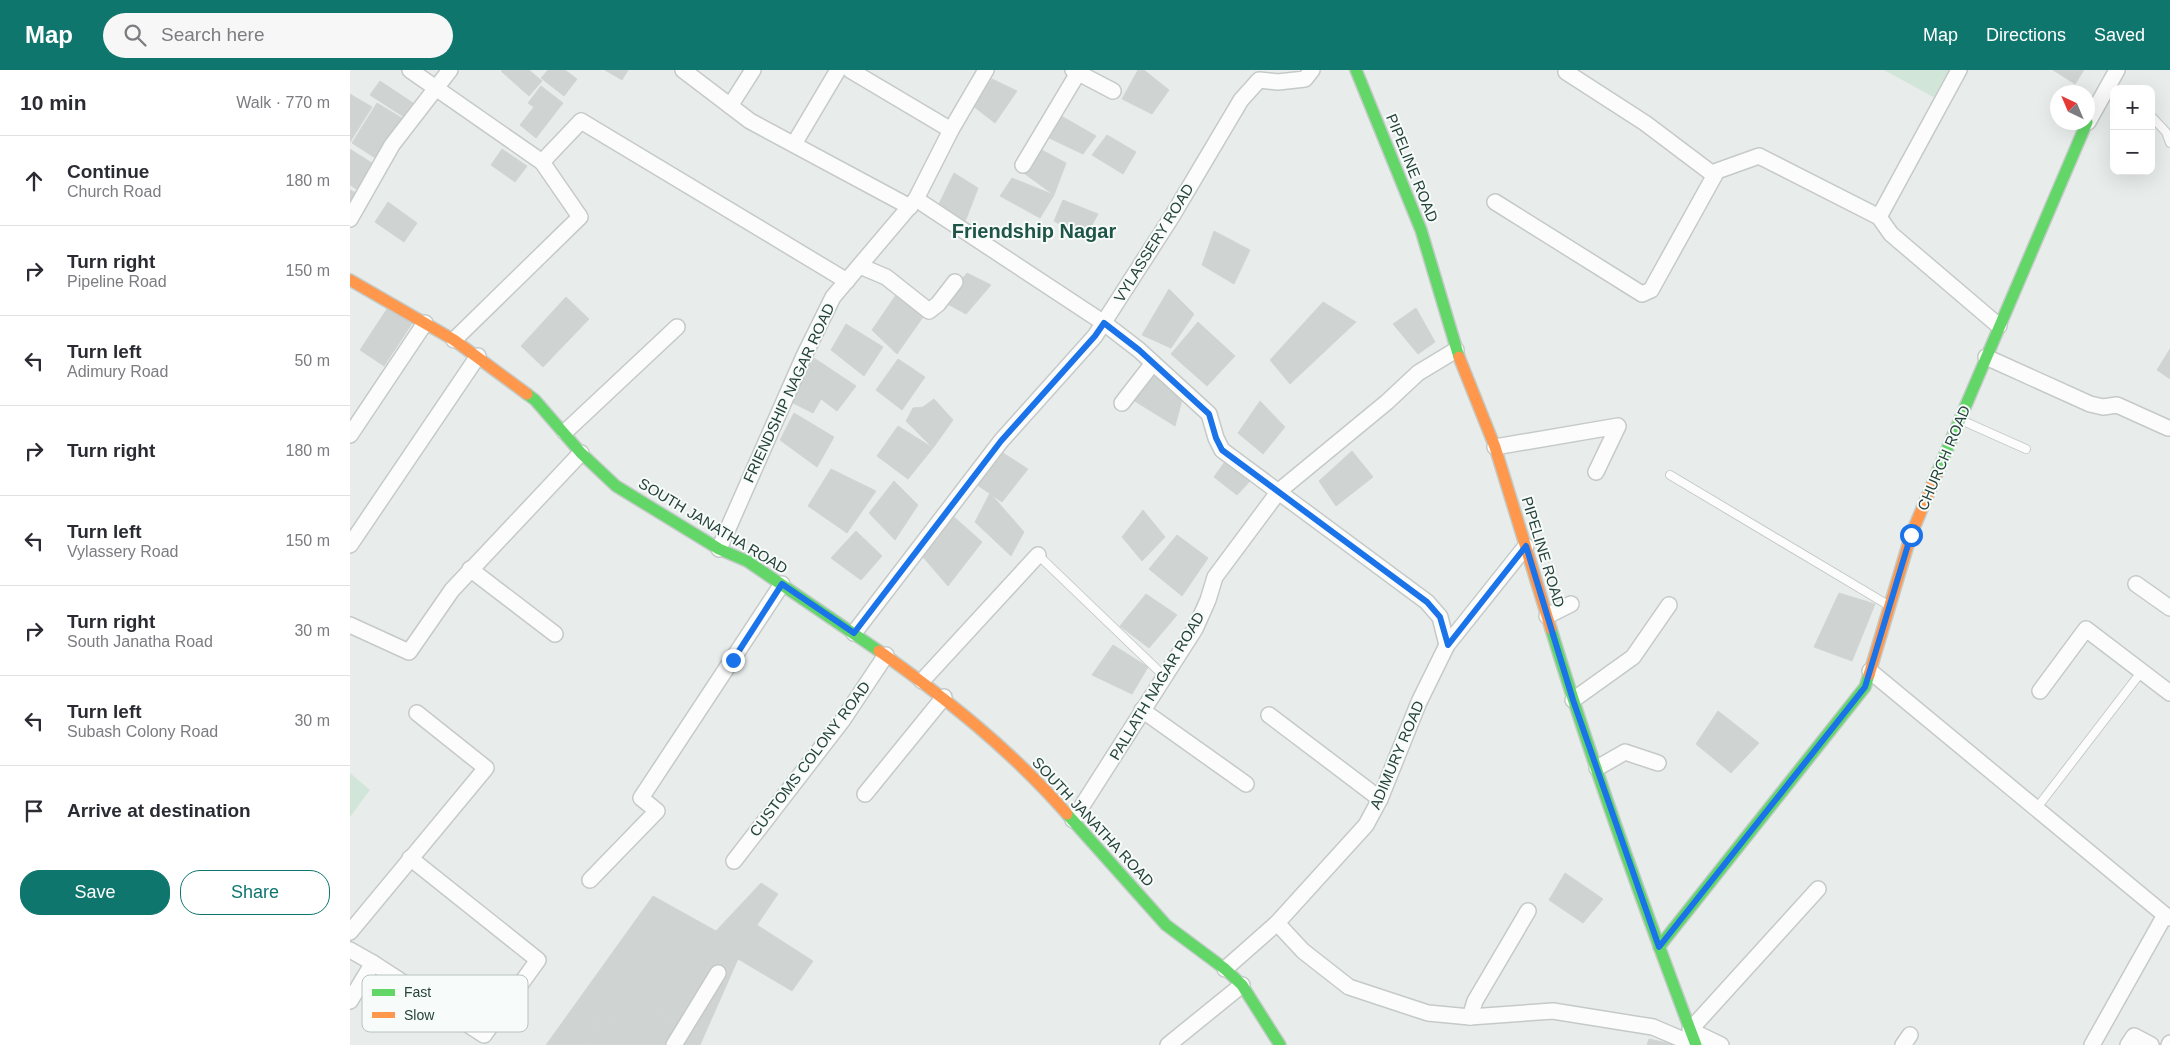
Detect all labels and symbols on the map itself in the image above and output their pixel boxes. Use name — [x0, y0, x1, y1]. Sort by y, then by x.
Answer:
north arrow — [2050, 85, 2095, 130]
street label: PIPELINE ROAD — [1383, 111, 1442, 224]
street label: VYLASSERY ROAD — [1110, 180, 1197, 305]
district label: Friendship Nagar — [952, 220, 1116, 242]
street label: FRIENDSHIP NAGAR ROAD — [740, 300, 838, 485]
street label: CHURCH ROAD — [1914, 403, 1973, 513]
street label: SOUTH JANATHA ROAD — [636, 474, 791, 577]
street label: PIPELINE ROAD — [1519, 494, 1568, 609]
route start — [1900, 524, 1923, 547]
street label: PALLATH NAGAR ROAD — [1106, 609, 1208, 763]
route end — [722, 649, 745, 672]
street label: CUSTOMS COLONY ROAD — [746, 678, 874, 839]
street label: ADIMURY ROAD — [1366, 698, 1427, 812]
street label: SOUTH JANATHA ROAD — [1029, 753, 1158, 890]
legend — [362, 975, 528, 1032]
text: Fast — [404, 984, 431, 1000]
text: Slow — [404, 1007, 435, 1023]

